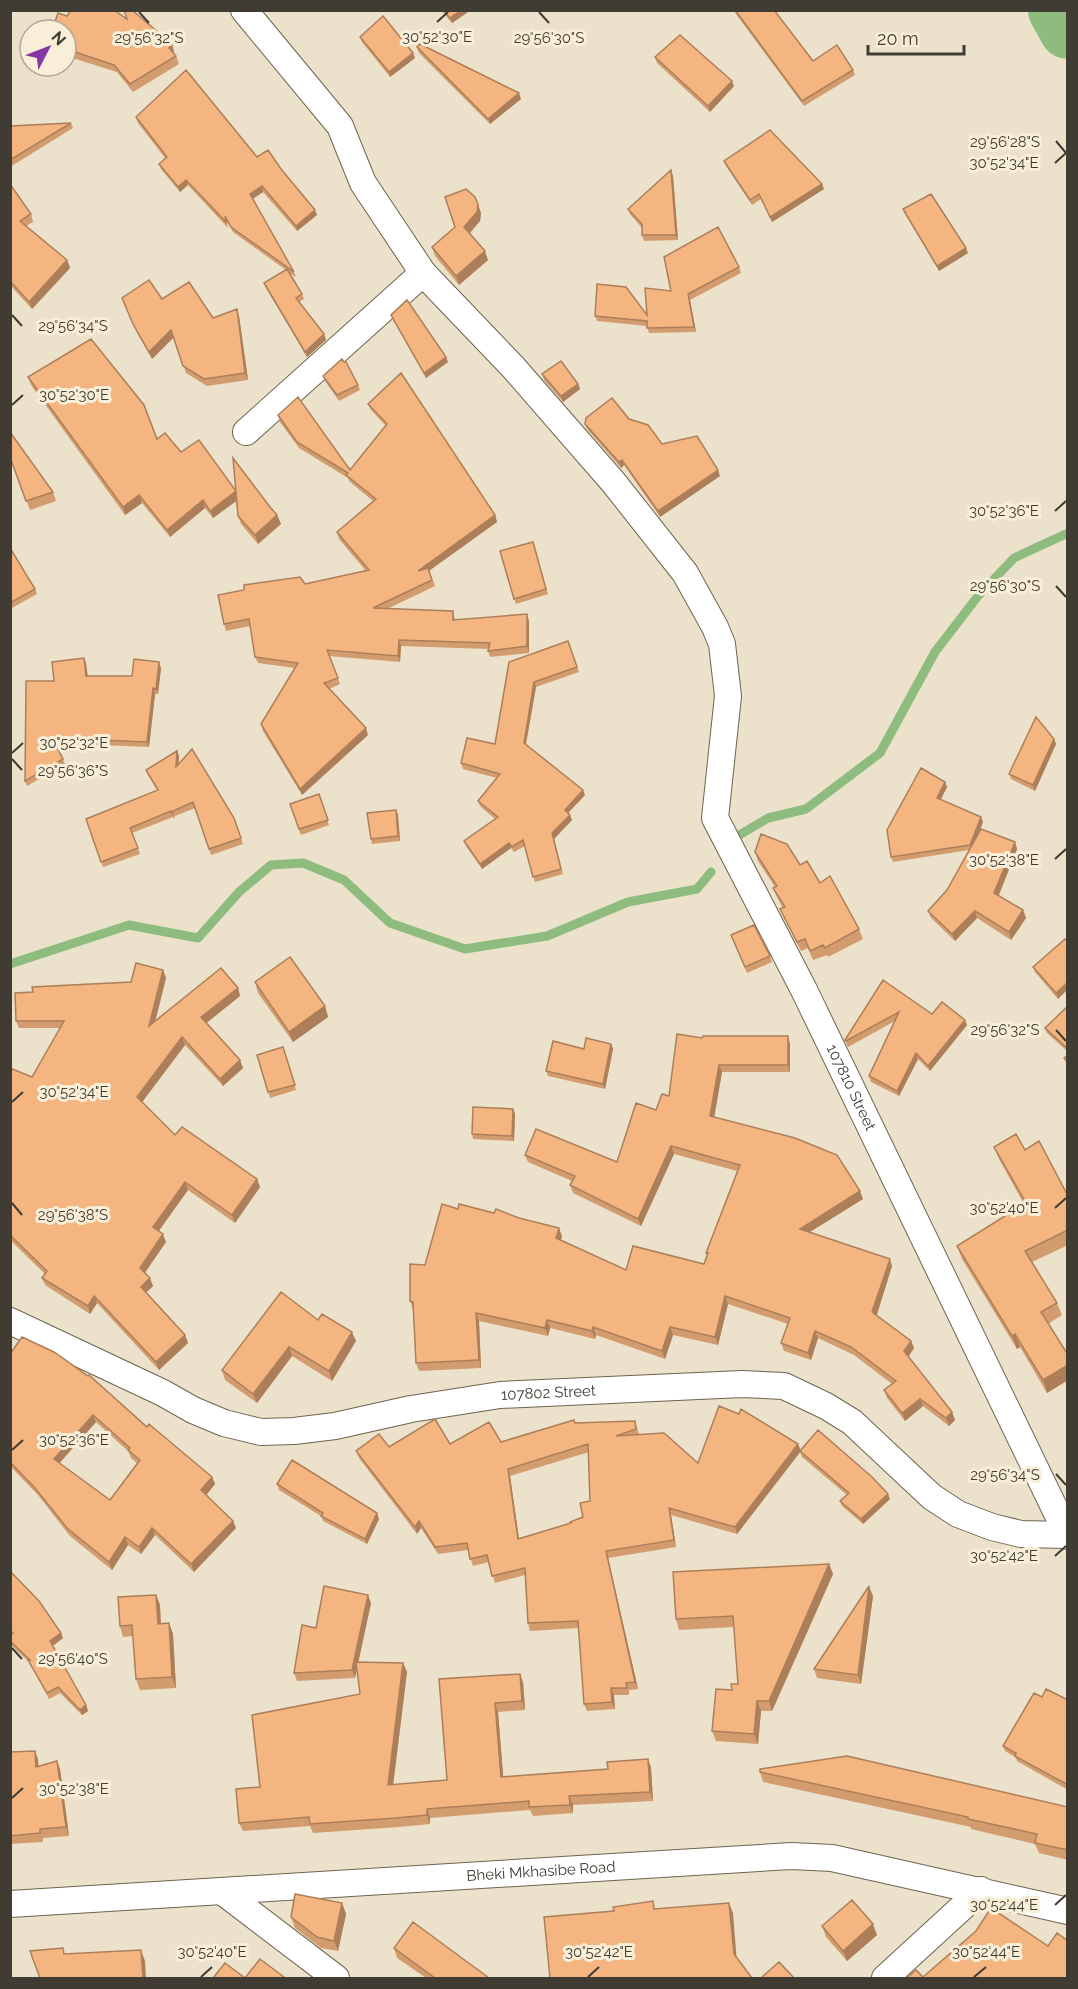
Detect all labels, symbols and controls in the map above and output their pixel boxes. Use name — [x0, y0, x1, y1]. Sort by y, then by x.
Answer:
north arrow — [18, 18, 78, 78]
scale bar — [868, 18, 964, 56]
text: N — [48, 27, 70, 49]
text: 30°52'30"E — [402, 28, 472, 46]
text: 20 m — [877, 28, 919, 49]
text: 29°56'32"S — [114, 29, 184, 47]
text: 29°56'30"S — [514, 29, 584, 47]
text: 29°56'28"S — [970, 133, 1040, 151]
text: 30°52'34"E — [969, 154, 1039, 172]
text: 29°56'34"S — [38, 317, 108, 335]
text: 30°52'30"E — [39, 386, 109, 404]
text: 30°52'36"E — [969, 502, 1039, 520]
text: 29°56'30"S — [970, 577, 1040, 595]
text: 30°52'32"E — [40, 734, 108, 752]
text: 29°56'36"S — [38, 762, 108, 780]
text: 30°52'38"E — [969, 851, 1039, 869]
text: 29°56'32"S — [970, 1021, 1040, 1039]
street label: 107810 Street — [823, 1042, 880, 1134]
text: 30°52'34"E — [39, 1083, 109, 1101]
text: 30°52'40"E — [969, 1199, 1039, 1217]
text: 29°56'38"S — [38, 1206, 108, 1224]
street label: 107802 Street — [501, 1382, 596, 1404]
text: 30°52'36"E — [39, 1431, 109, 1449]
text: 29°56'34"S — [970, 1466, 1040, 1484]
text: 30°52'42"E — [970, 1547, 1038, 1565]
text: 29°56'40"S — [38, 1650, 108, 1668]
text: 30°52'38"E — [39, 1780, 109, 1798]
street label: Bheki Mkhasibe Road — [466, 1858, 616, 1885]
text: 30°52'44"E — [970, 1896, 1038, 1914]
text: 30°52'40"E — [177, 1943, 247, 1961]
text: 30°52'42"E — [565, 1943, 633, 1961]
text: 30°52'44"E — [952, 1943, 1020, 1961]

